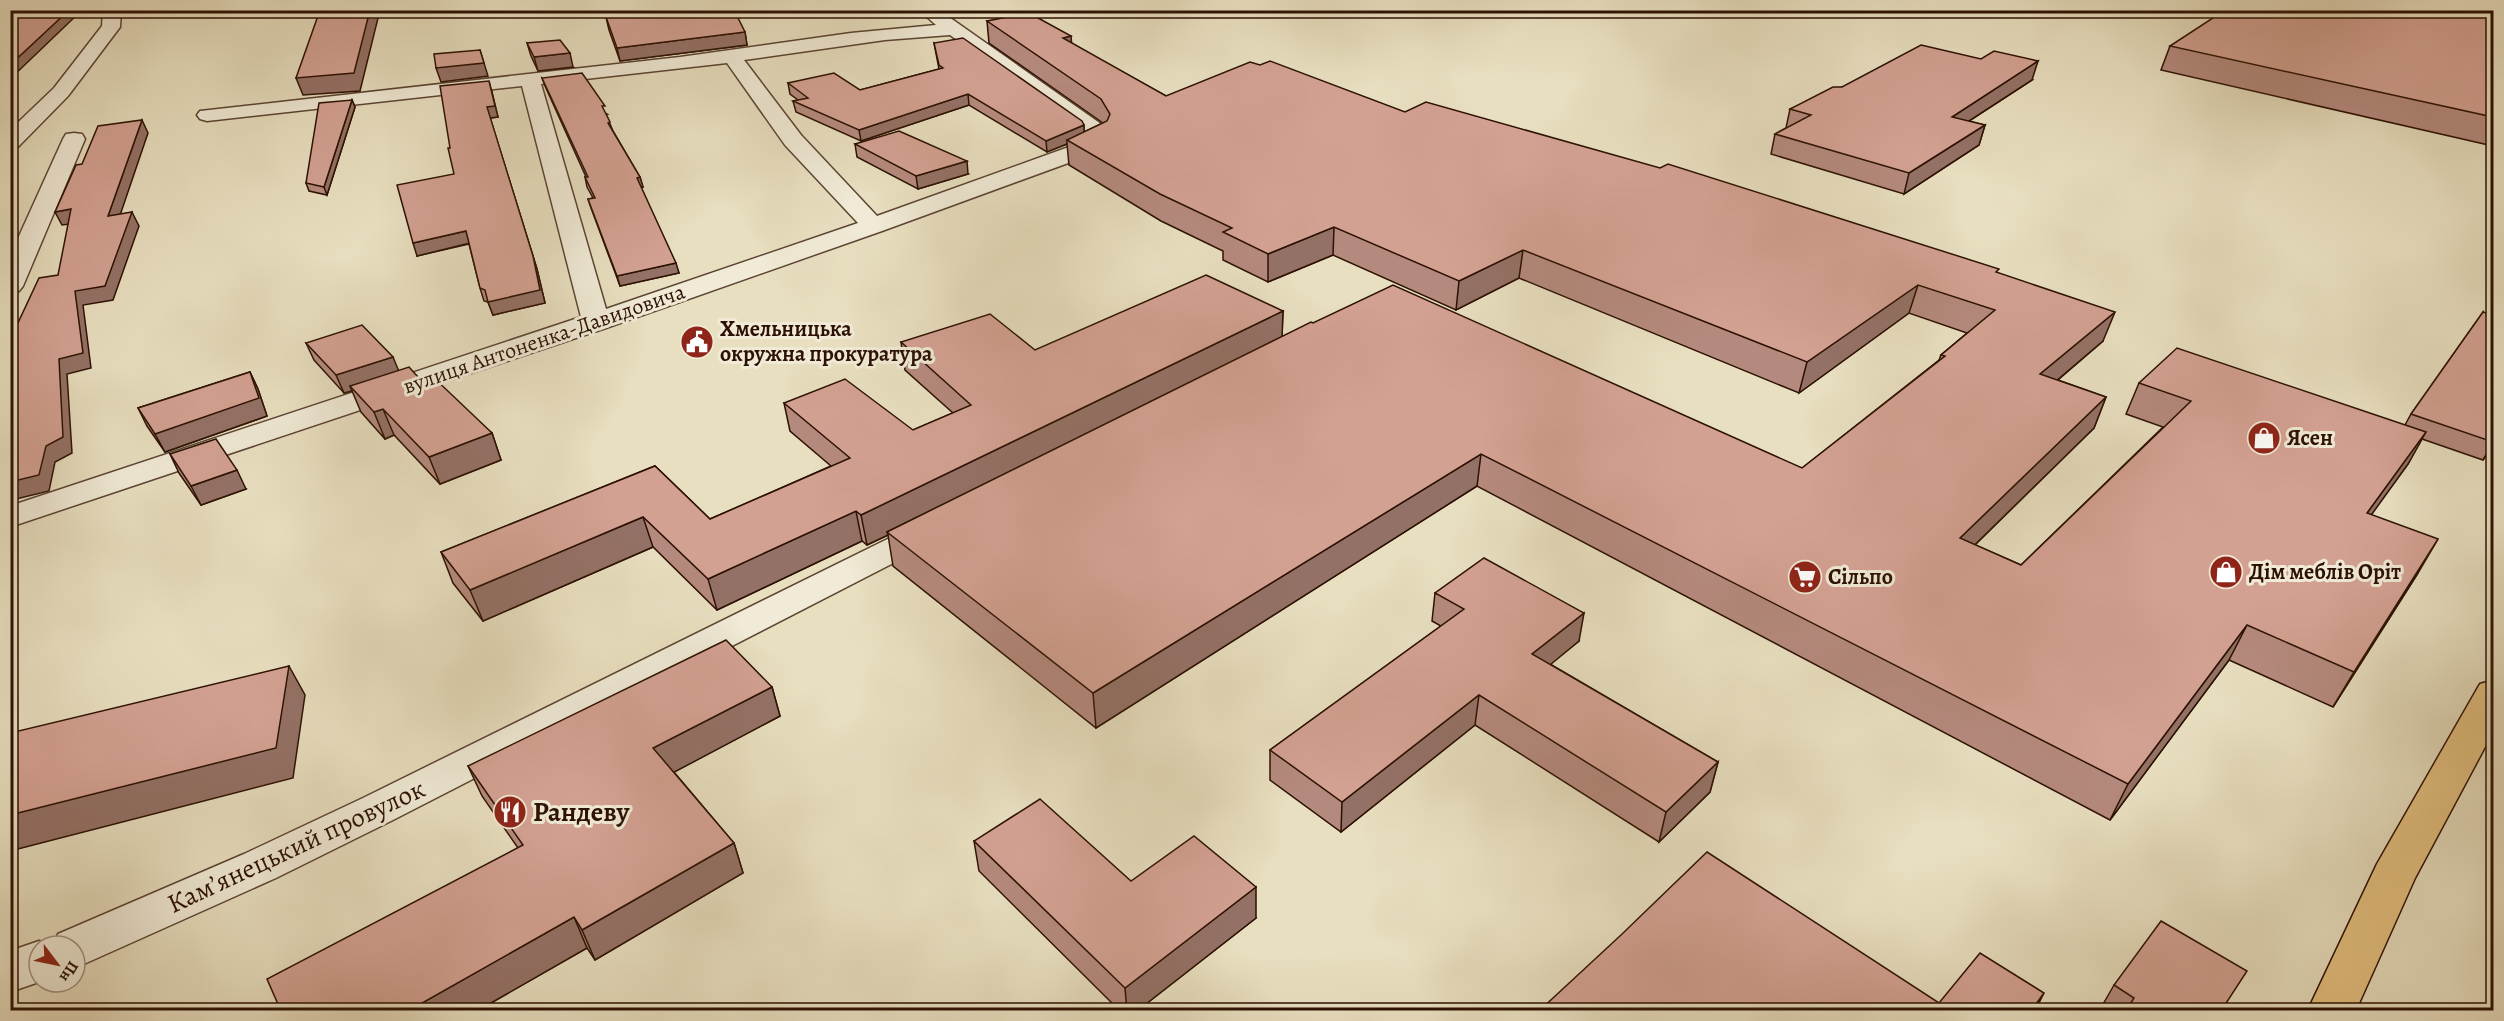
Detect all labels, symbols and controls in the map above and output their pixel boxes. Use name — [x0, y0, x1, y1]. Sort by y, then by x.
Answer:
street label: вулиця Антоненка-Давидовича — [399, 276, 690, 401]
place label: Хмельницька окружна прокуратура — [720, 314, 933, 369]
public building icon: Хмельницька окружна прокуратура — [679, 324, 715, 360]
shop icon: Ясен — [2246, 420, 2282, 456]
place label: Ясен — [2287, 423, 2333, 453]
shop icon: Дім меблів Оріт — [2208, 554, 2244, 590]
place label: Дім меблів Оріт — [2249, 557, 2401, 587]
supermarket icon: Сільпо — [1787, 559, 1823, 595]
place label: Сільпо — [1828, 562, 1893, 592]
street label: Камʼянецький провулок — [161, 770, 431, 922]
restaurant icon: Рандеву — [492, 794, 528, 830]
place label: Рандеву — [533, 794, 631, 830]
north arrow — [27, 934, 87, 994]
text: Пн — [54, 957, 84, 986]

